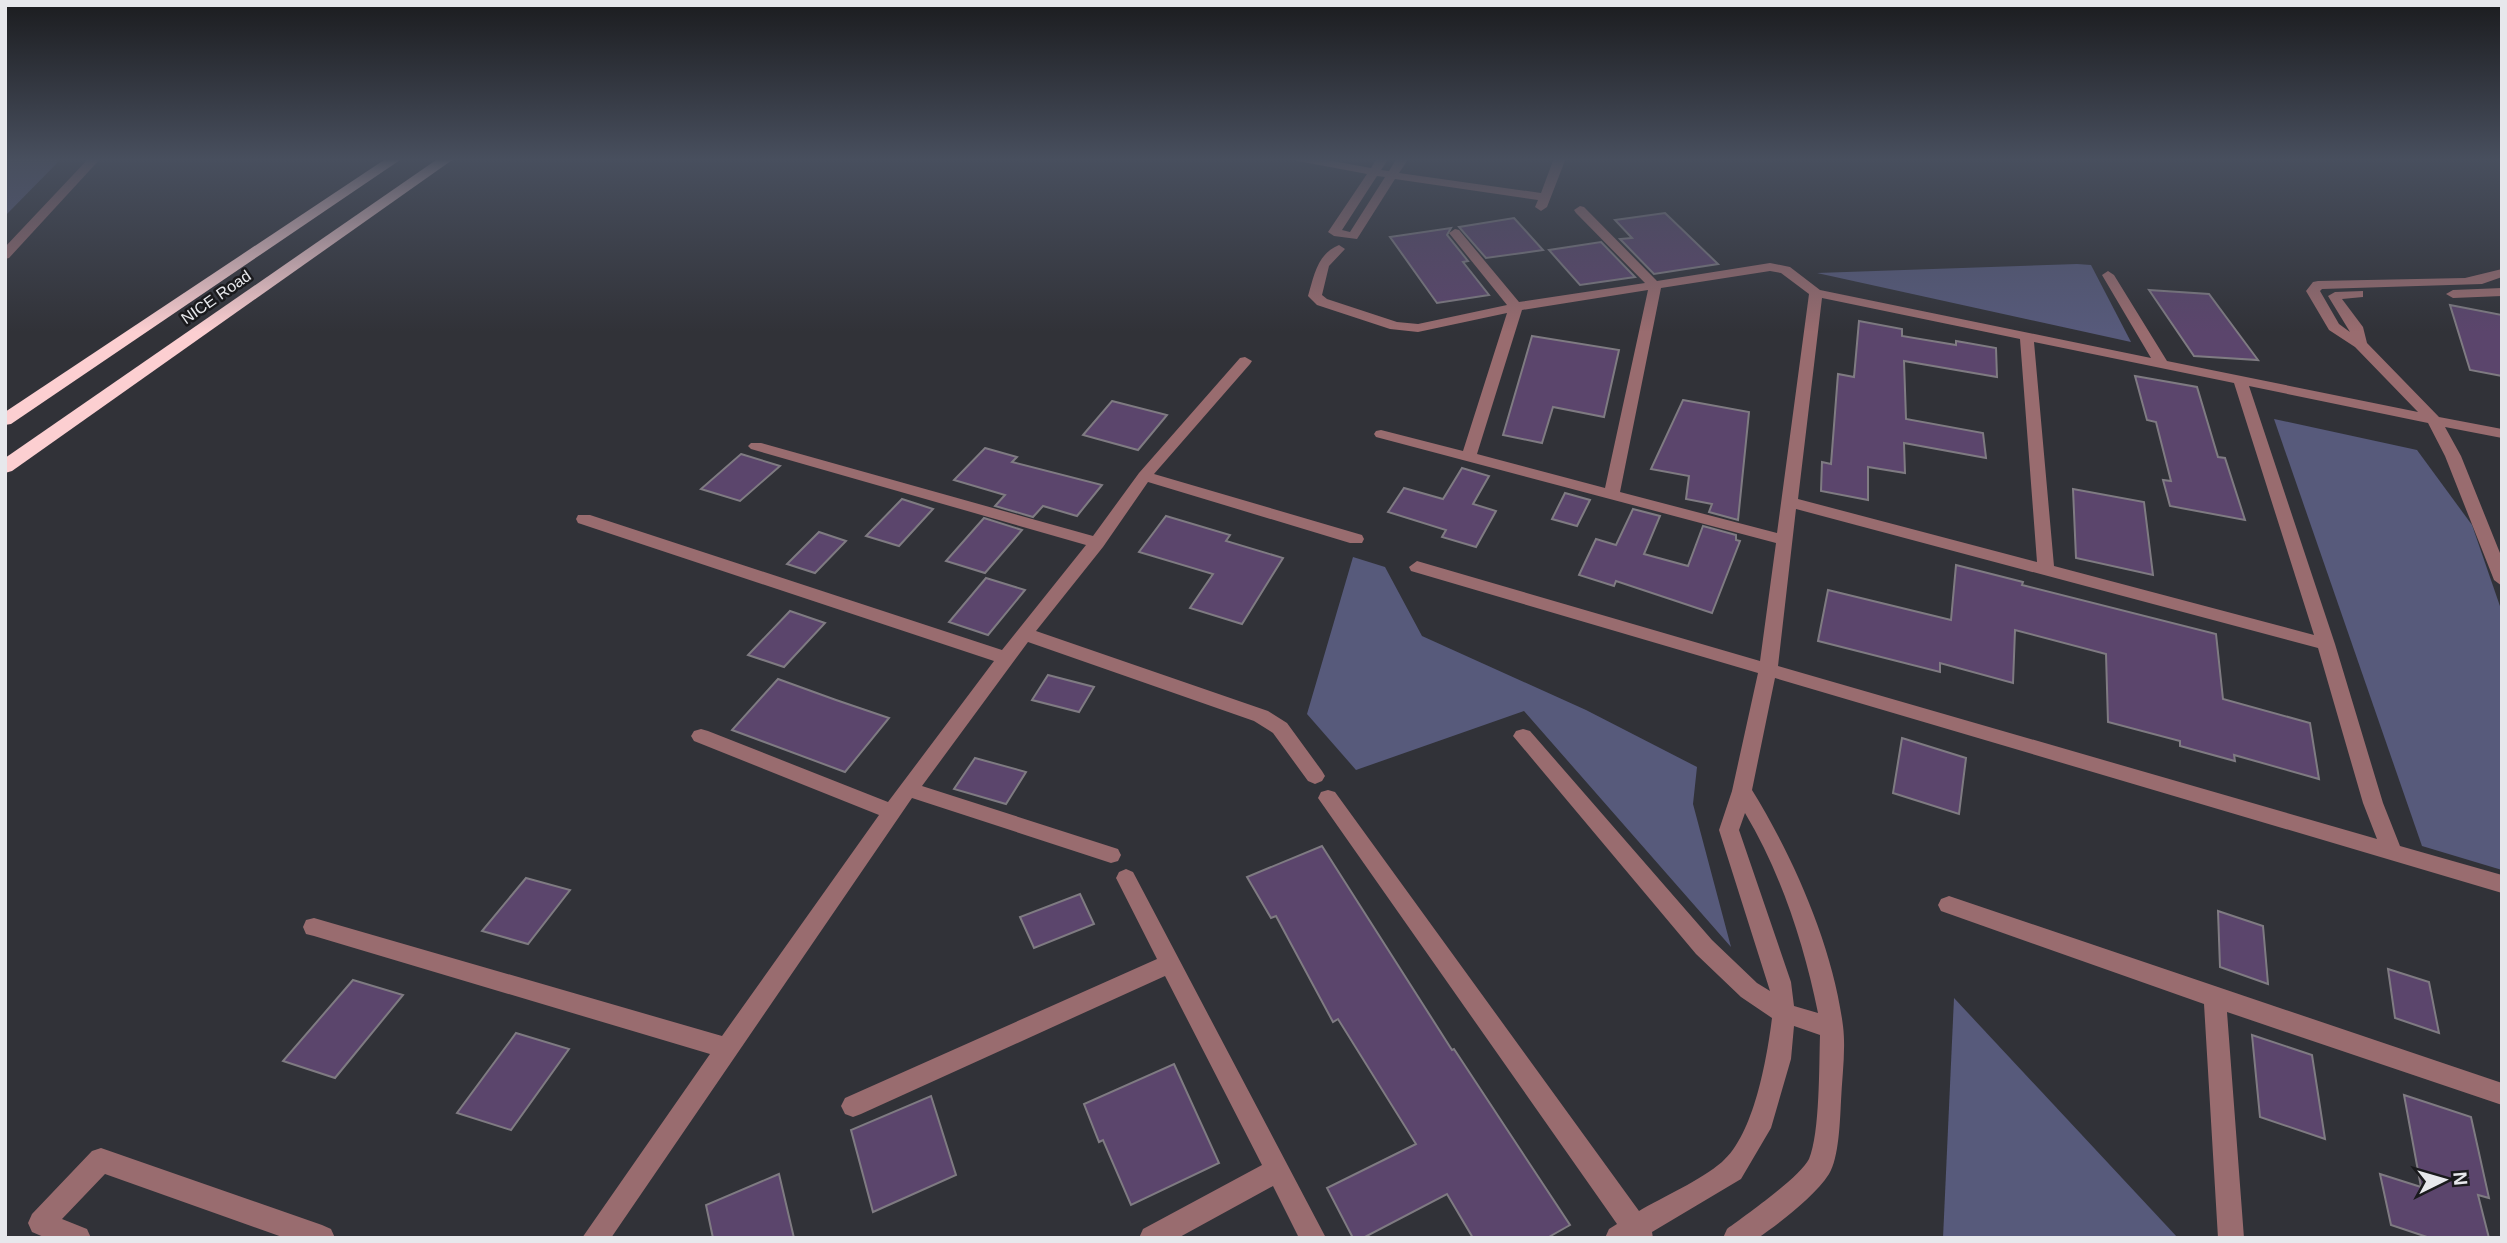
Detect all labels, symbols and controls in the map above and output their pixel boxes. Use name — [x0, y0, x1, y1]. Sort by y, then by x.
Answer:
street label: NICE Road — [178, 267, 254, 327]
north arrow — [2409, 1145, 2479, 1215]
text: N — [2449, 1171, 2471, 1186]

